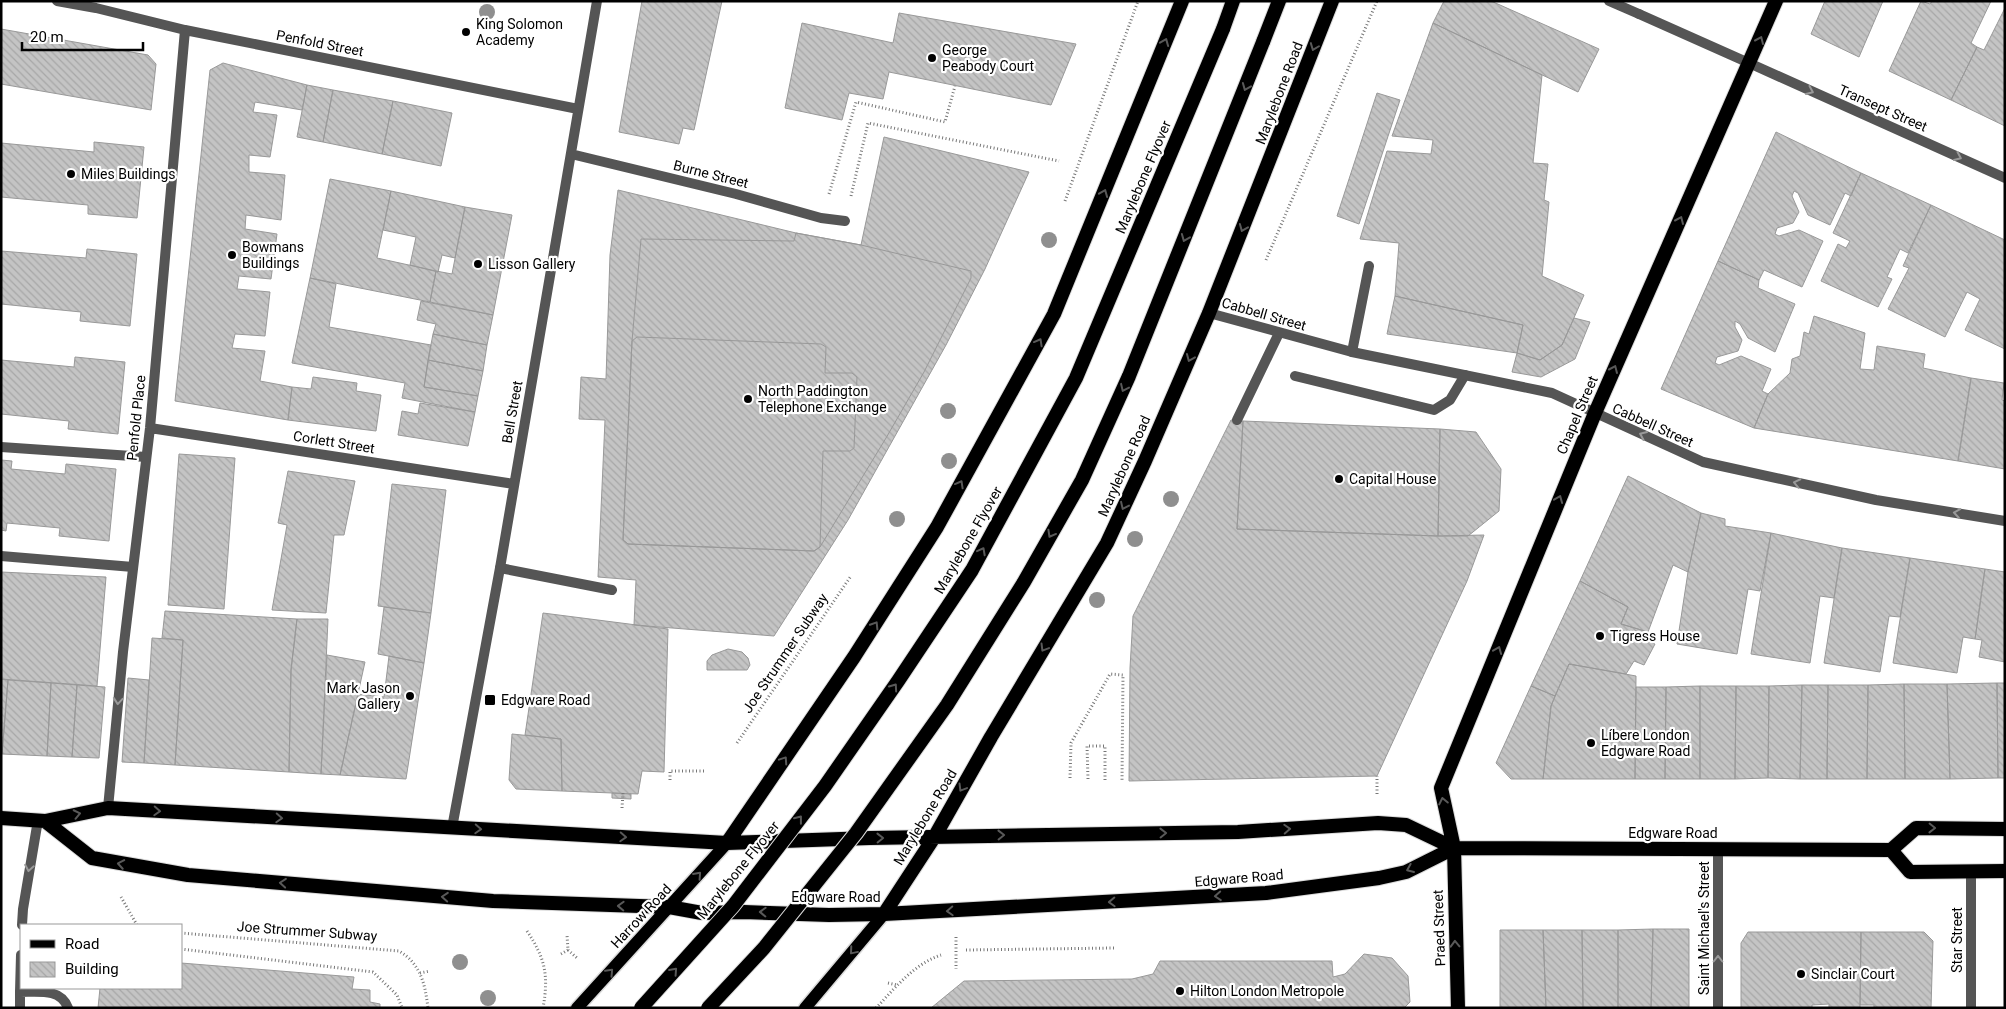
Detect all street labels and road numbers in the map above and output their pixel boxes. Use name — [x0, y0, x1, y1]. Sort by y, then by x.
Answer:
street label: Penfold Street — [275, 27, 365, 59]
street label: Marylebone Road — [1252, 39, 1306, 147]
street label: Transept Street — [1836, 81, 1930, 135]
street label: Marylebone Flyover — [1112, 118, 1174, 236]
street label: Burne Street — [672, 157, 751, 191]
street label: Cabbell Street — [1220, 294, 1308, 334]
street label: Chapel Street — [1553, 373, 1601, 457]
street label: Penfold Place — [124, 374, 148, 462]
street label: Bell Street — [499, 379, 525, 445]
street label: Cabbell Street — [1610, 400, 1696, 450]
street label: Marylebone Road — [1095, 413, 1153, 519]
street label: Corlett Street — [292, 428, 376, 456]
street label: Marylebone Flyover — [931, 483, 1005, 596]
street label: Joe Strummer Subway — [739, 590, 831, 716]
street label: Marylebone Road — [890, 766, 960, 868]
street label: Marylebone Flyover — [694, 818, 782, 922]
street label: Edgware Road — [1628, 825, 1718, 841]
street label: Saint Michael's Street — [1696, 861, 1712, 995]
street label: Edgware Road — [1194, 866, 1284, 890]
street label: Harrow Road — [608, 881, 674, 951]
street label: Edgware Road — [791, 889, 881, 905]
street label: Praed Street — [1430, 889, 1448, 967]
street label: Star Street — [1949, 907, 1965, 973]
street label: Joe Strummer Subway — [236, 918, 378, 944]

